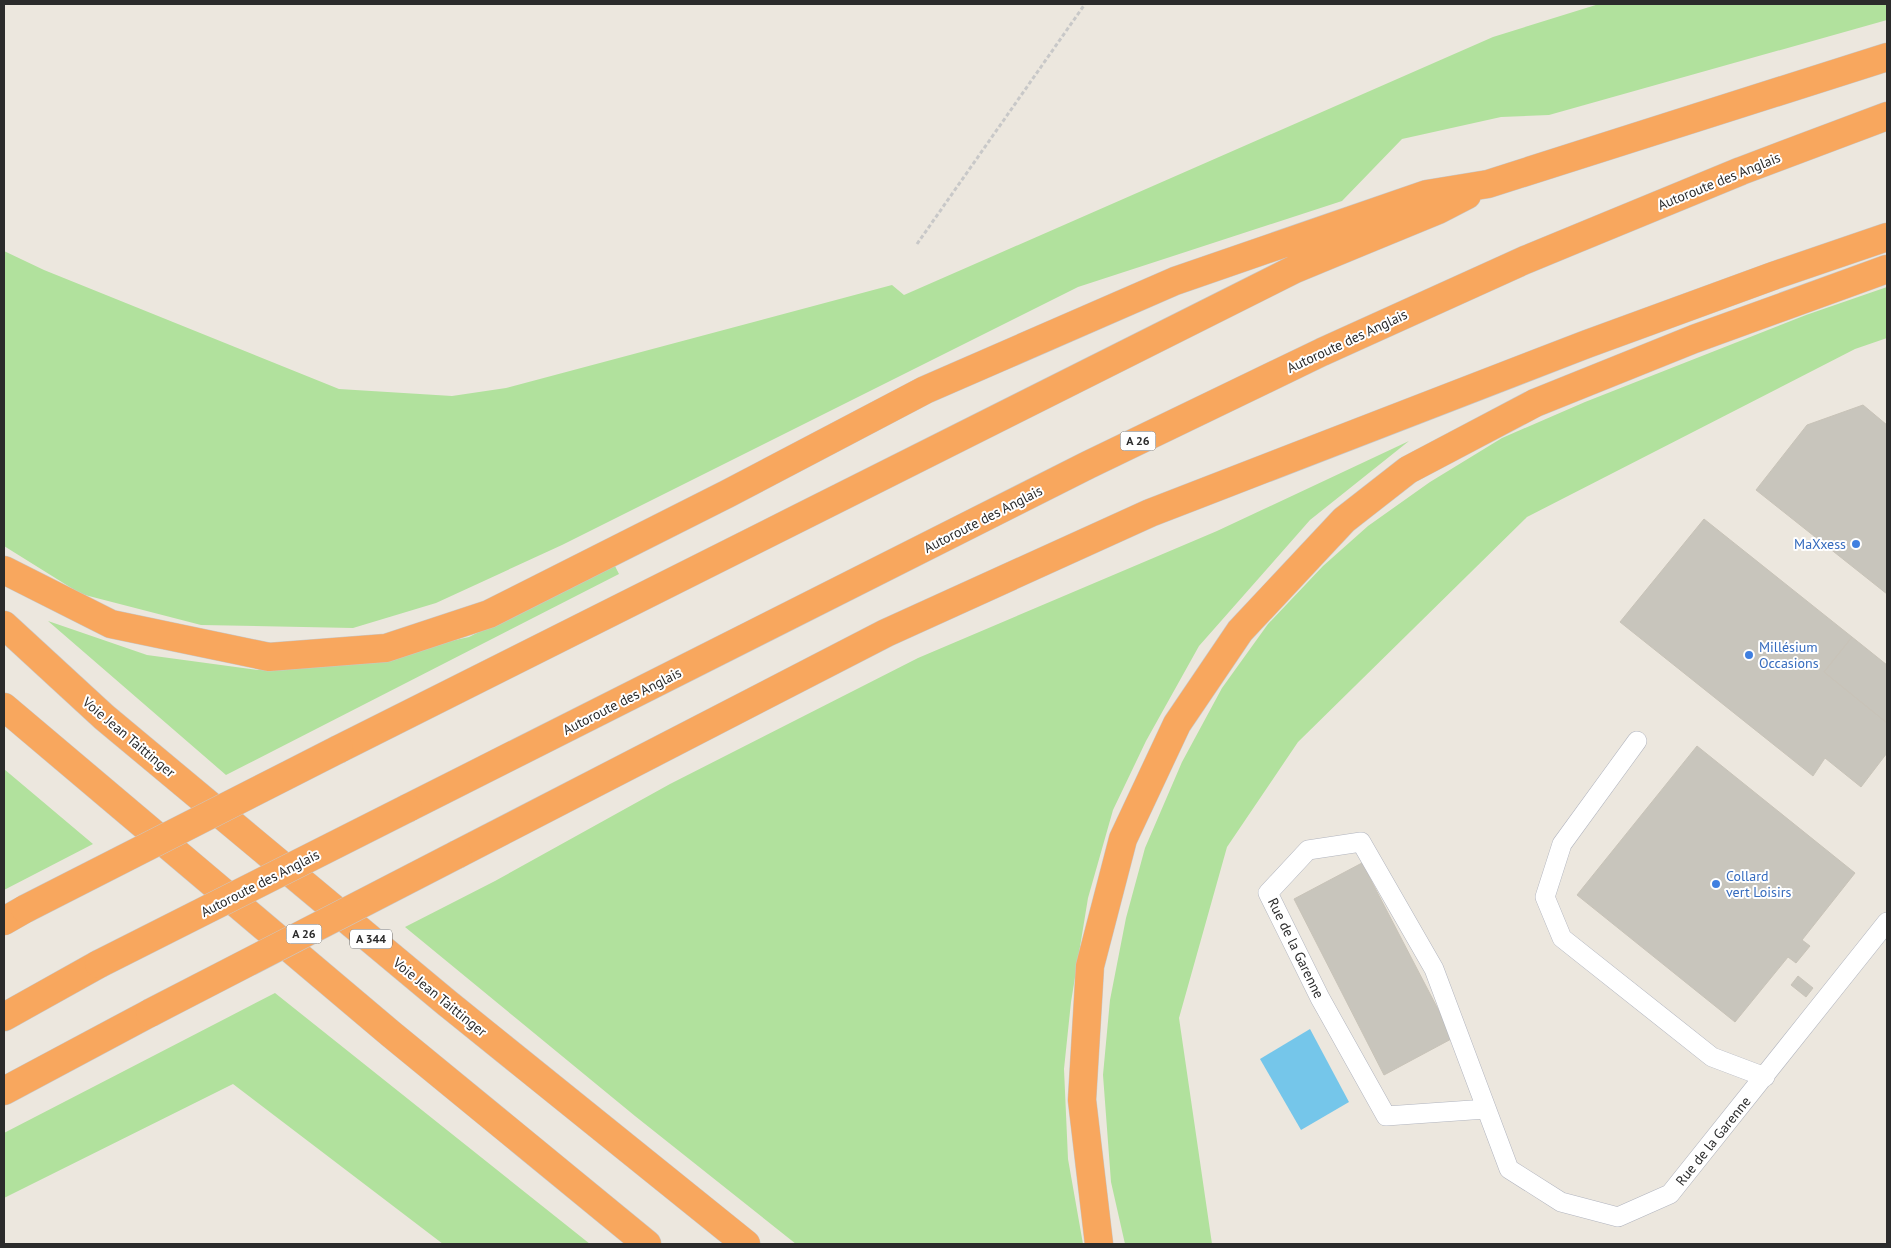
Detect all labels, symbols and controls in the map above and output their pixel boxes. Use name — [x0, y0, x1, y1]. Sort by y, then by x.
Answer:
street label: Autoroute des Anglais — [1655, 148, 1783, 214]
street label: Autoroute des Anglais — [1284, 305, 1410, 377]
road number: A 26 — [1120, 432, 1156, 451]
street label: Autoroute des Anglais — [921, 481, 1046, 557]
place label: MaXxess — [1794, 535, 1846, 553]
marker: MaXxess — [1850, 538, 1862, 550]
place label: Millésium Occasions — [1759, 638, 1819, 672]
marker: Millésium Occasions — [1743, 649, 1755, 661]
street label: Autoroute des Anglais — [560, 663, 685, 739]
street label: Voie Jean Taittinger — [78, 692, 179, 781]
street label: Autoroute des Anglais — [198, 845, 323, 921]
place label: Collard vert Loisirs — [1726, 867, 1791, 901]
marker: Collard vert Loisirs — [1710, 878, 1722, 890]
street label: Rue de la Garenne — [1264, 895, 1328, 1001]
road number: A 26 — [286, 924, 322, 944]
road number: A 344 — [350, 930, 392, 949]
street label: Voie Jean Taittinger — [389, 953, 491, 1041]
street label: Rue de la Garenne — [1672, 1093, 1754, 1189]

